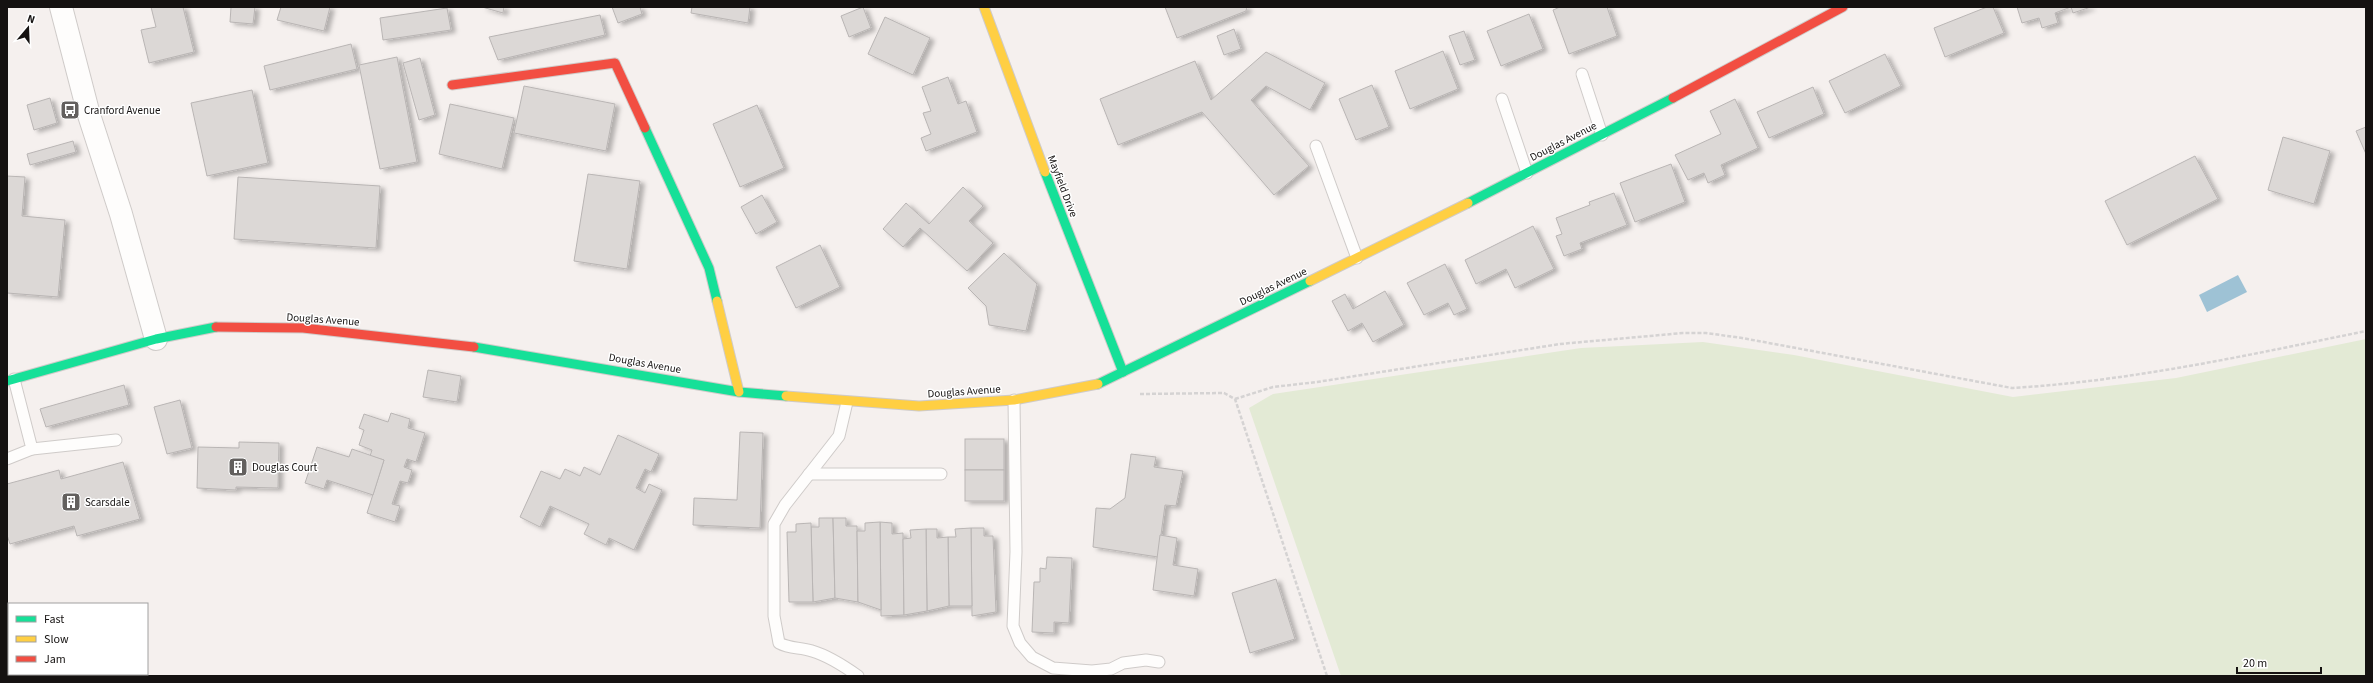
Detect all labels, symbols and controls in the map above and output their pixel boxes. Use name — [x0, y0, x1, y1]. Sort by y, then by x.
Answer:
north arrow — [8, 8, 48, 48]
text: N — [25, 11, 37, 27]
bus stop icon: Cranford Avenue — [59, 99, 81, 121]
place label: Cranford Avenue — [84, 103, 161, 118]
street label: Douglas Avenue — [1527, 118, 1600, 165]
street label: Mayfield Drive — [1044, 153, 1081, 220]
street label: Douglas Avenue — [1237, 263, 1310, 309]
street label: Douglas Avenue — [286, 309, 361, 330]
street label: Douglas Avenue — [608, 350, 683, 377]
street label: Douglas Avenue — [927, 381, 1002, 402]
building icon: Douglas Court — [227, 456, 249, 478]
place label: Douglas Court — [252, 460, 317, 475]
building icon: Scarsdale — [60, 491, 82, 513]
place label: Scarsdale — [85, 495, 130, 510]
legend — [8, 603, 148, 675]
text: Fast — [44, 611, 64, 628]
text: Slow — [44, 631, 69, 648]
scale bar — [2237, 649, 2321, 675]
text: Jam — [44, 651, 66, 668]
text: 20 m — [2243, 655, 2267, 672]

